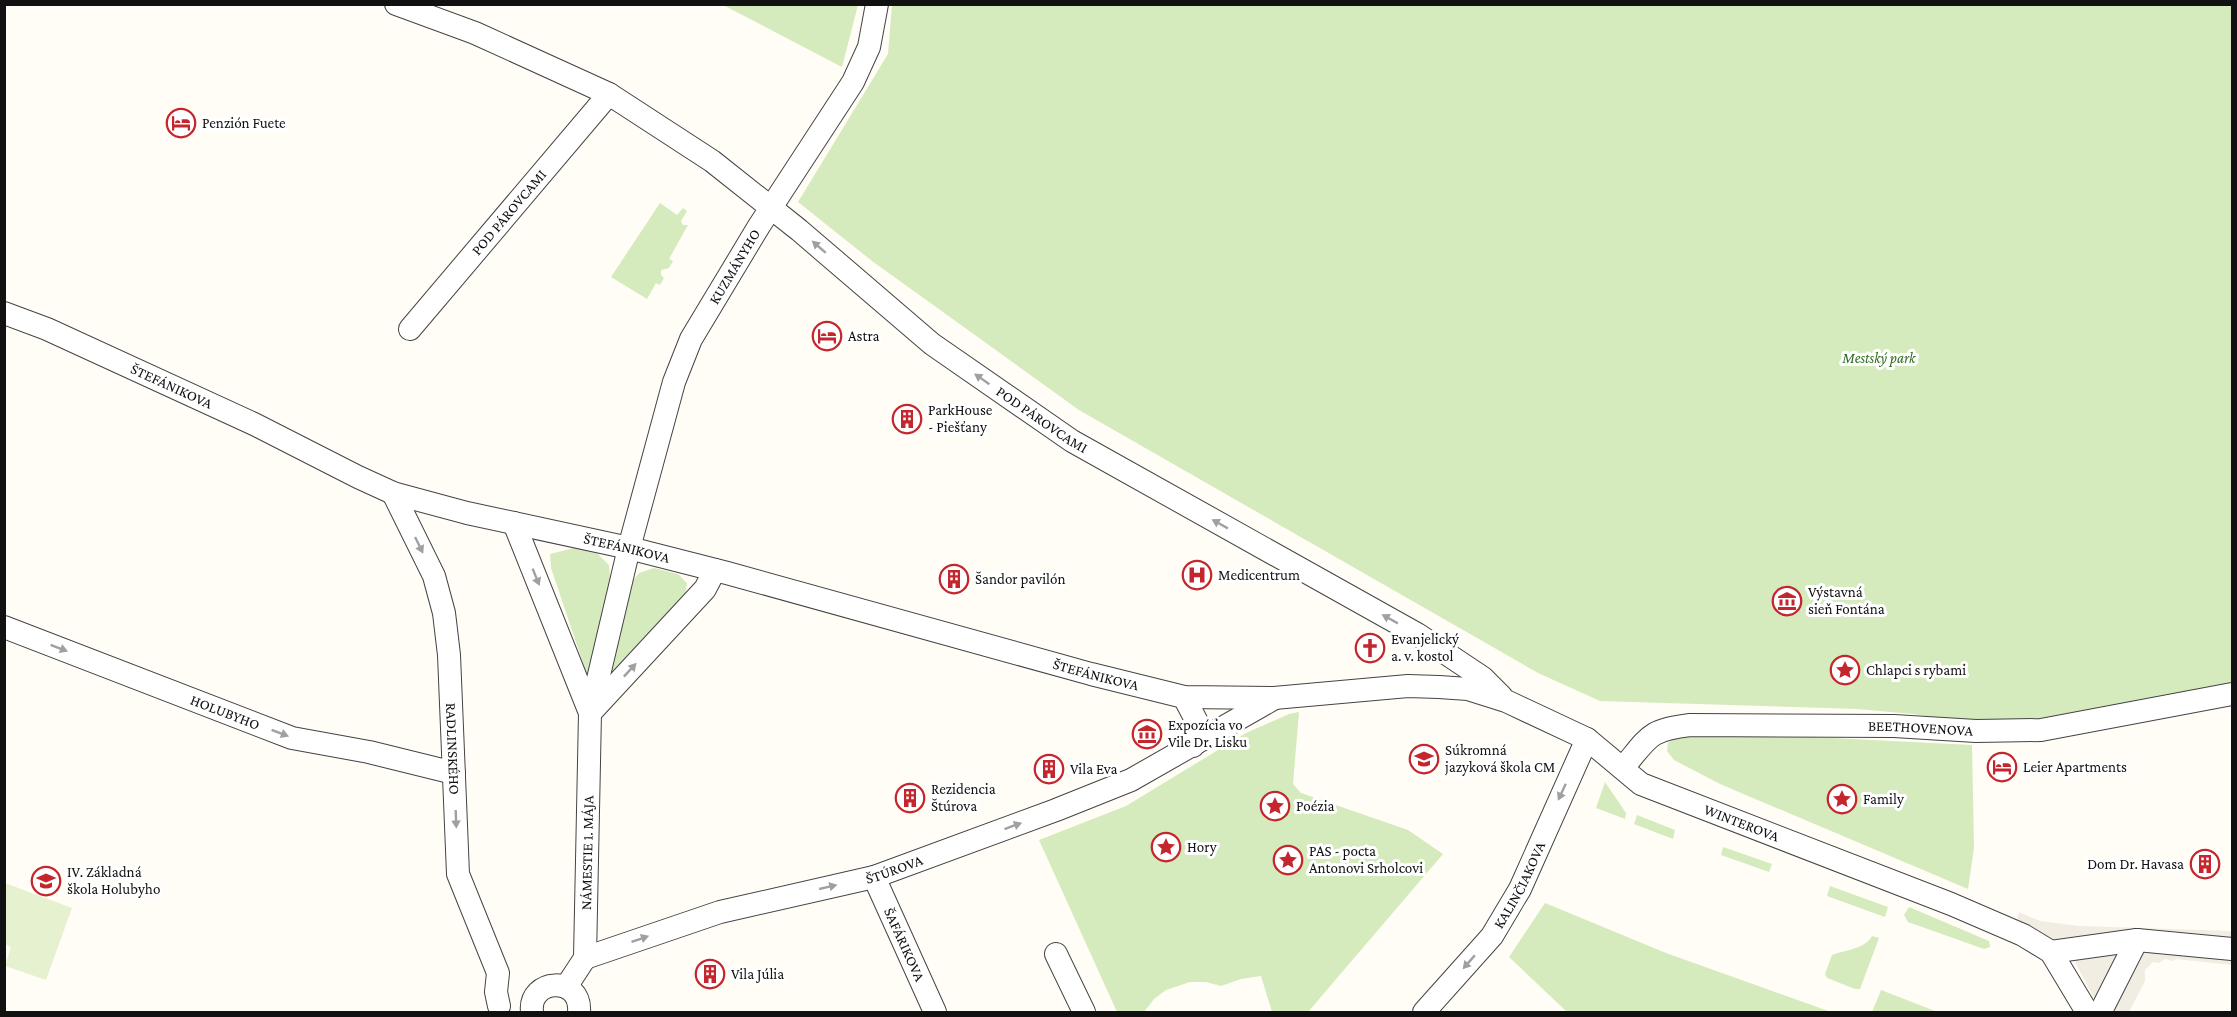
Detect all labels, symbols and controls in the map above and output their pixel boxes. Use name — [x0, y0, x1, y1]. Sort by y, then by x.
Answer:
hotel icon: Penzión Fuete — [165, 107, 197, 139]
place label: Penzión Fuete — [202, 115, 286, 131]
street label: POD PÁROVCAMI — [468, 166, 549, 258]
street label: KUZMÁNYHO — [706, 226, 763, 307]
one-way arrow — [812, 241, 827, 254]
hotel icon: Astra — [811, 320, 843, 352]
place label: Astra — [848, 328, 879, 344]
park label: Mestský park — [1841, 350, 1917, 367]
street label: ŠTEFÁNIKOVA — [128, 361, 215, 412]
one-way arrow — [975, 373, 991, 385]
street label: POD PÁROVCAMI — [993, 383, 1090, 456]
place label: ParkHouse - Piešťany — [928, 402, 993, 436]
building icon: ParkHouse - Piešťany — [891, 403, 923, 435]
one-way arrow — [1211, 519, 1228, 529]
street label: ŠTEFÁNIKOVA — [582, 530, 672, 566]
one-way arrow — [414, 537, 424, 554]
hospital icon: Medicentrum — [1181, 559, 1213, 591]
building icon: Šandor pavilón — [938, 563, 970, 595]
place label: Medicentrum — [1218, 567, 1300, 583]
one-way arrow — [531, 568, 541, 586]
place label: Šandor pavilón — [975, 571, 1066, 588]
place label: Výstavná sieň Fontána — [1808, 584, 1885, 617]
museum icon: Výstavná sieň Fontána — [1771, 585, 1803, 617]
one-way arrow — [1382, 614, 1399, 624]
place label: Evanjelický a. v. kostol — [1391, 631, 1459, 664]
church icon: Evanjelický a. v. kostol — [1354, 632, 1386, 664]
one-way arrow — [50, 643, 68, 653]
place icon: Chlapci s rybami — [1829, 654, 1861, 686]
street label: ŠTEFÁNIKOVA — [1051, 656, 1141, 694]
one-way arrow — [623, 662, 637, 677]
place label: Chlapci s rybami — [1866, 662, 1966, 679]
street label: HOLUBYHO — [188, 692, 262, 733]
street label: RADLINSKÉHO — [443, 702, 463, 795]
place label: Expozícia vo Vile Dr. Lisku — [1168, 717, 1247, 750]
museum icon: Expozícia vo Vile Dr. Lisku — [1131, 718, 1163, 750]
street label: BEETHOVENOVA — [1868, 718, 1974, 739]
one-way arrow — [271, 729, 289, 738]
place label: Súkromná jazyková škola CM — [1444, 742, 1555, 776]
school or university icon: Súkromná jazyková škola CM — [1408, 743, 1440, 775]
hotel icon: Leier Apartments — [1986, 751, 2018, 783]
building icon: Vila Eva — [1033, 753, 1065, 785]
place label: Leier Apartments — [2023, 759, 2127, 776]
place label: Vila Eva — [1070, 761, 1118, 777]
place label: Rezidencia Štúrova — [931, 781, 996, 814]
building icon: Rezidencia Štúrova — [894, 782, 926, 814]
place icon: Family — [1826, 783, 1858, 815]
one-way arrow — [1558, 784, 1567, 801]
place icon: Poézia — [1259, 790, 1291, 822]
place label: Family — [1863, 791, 1904, 808]
street label: NÁMESTIE 1. MÁJA — [578, 795, 597, 910]
place label: Poézia — [1296, 798, 1335, 814]
street label: WINTEROVA — [1702, 801, 1782, 845]
one-way arrow — [451, 810, 461, 829]
one-way arrow — [1004, 821, 1022, 831]
place icon: Hory — [1150, 831, 1182, 863]
place label: Hory — [1187, 839, 1217, 856]
street label: KALINČIAKOVA — [1490, 839, 1548, 931]
place label: PAS - pocta Antonovi Srholcovi — [1309, 843, 1423, 876]
place icon: PAS - pocta Antonovi Srholcovi — [1272, 844, 1304, 876]
building icon: Dom Dr. Havasa — [2189, 848, 2221, 880]
street label: ŠTÚROVA — [864, 852, 925, 887]
place label: Dom Dr. Havasa — [2087, 856, 2184, 872]
place label: IV. Základná škola Holubyho — [67, 864, 160, 898]
school or university icon: IV. Základná škola Holubyho — [30, 865, 62, 897]
one-way arrow — [819, 882, 837, 892]
street label: ŠAFÁRIKOVA — [881, 905, 928, 984]
one-way arrow — [631, 934, 649, 944]
one-way arrow — [1463, 954, 1476, 969]
building icon: Vila Júlia — [694, 958, 726, 990]
place label: Vila Júlia — [731, 966, 784, 983]

